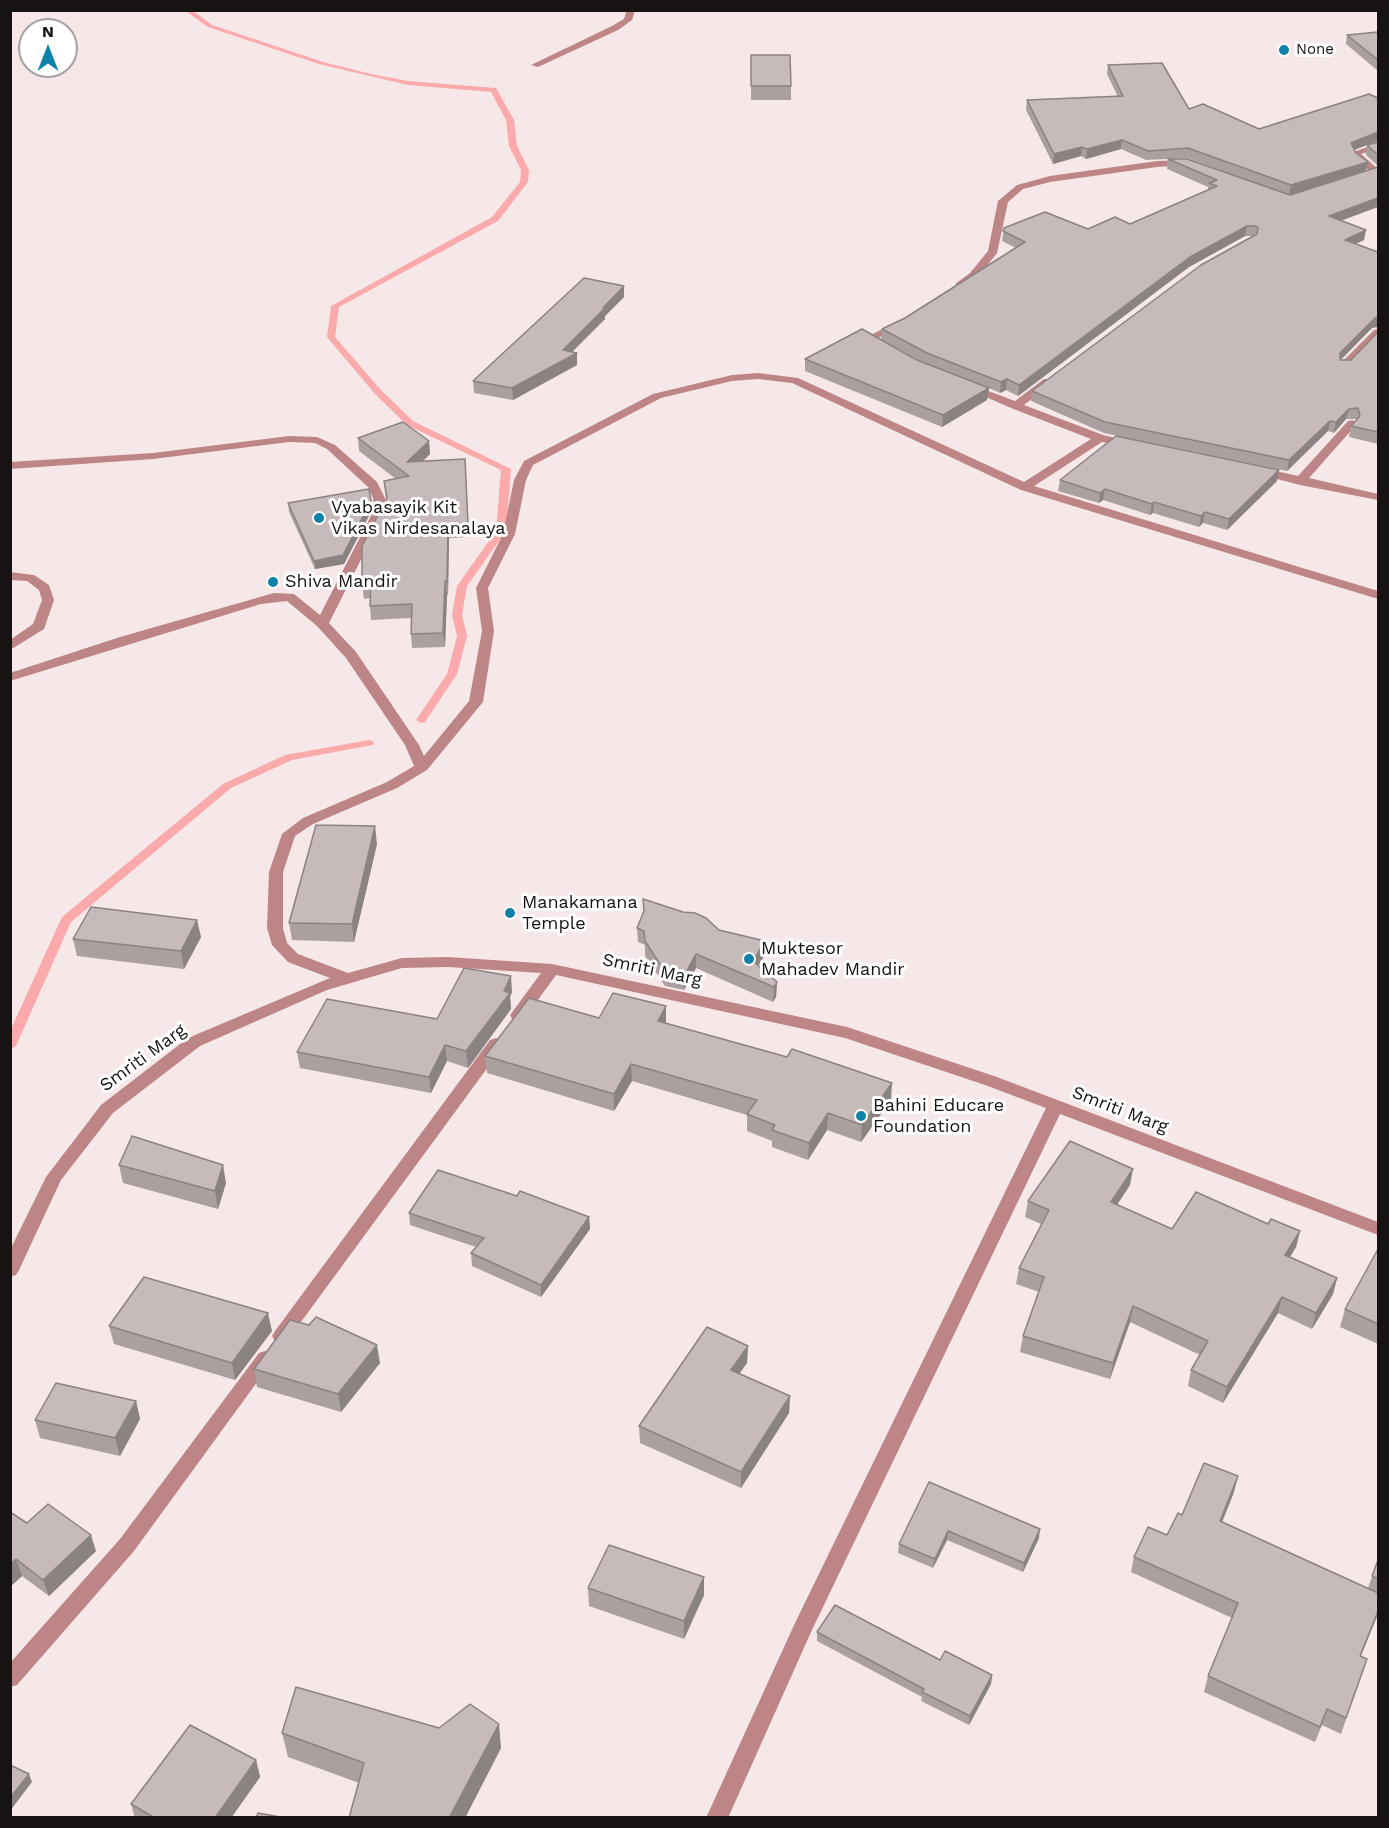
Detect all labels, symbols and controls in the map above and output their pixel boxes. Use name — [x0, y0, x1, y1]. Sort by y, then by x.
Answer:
north arrow — [18, 18, 78, 78]
text: N — [42, 22, 54, 41]
place label: None — [1296, 41, 1334, 59]
marker: None — [1277, 43, 1291, 57]
place label: Vyabasayik Kit Vikas Nirdesanalaya — [331, 497, 505, 540]
marker: Vyabasayik Kit Vikas Nirdesanalaya — [312, 511, 326, 525]
place label: Shiva Mandir — [285, 571, 398, 593]
marker: Shiva Mandir — [266, 575, 280, 589]
place label: Manakamana Temple — [522, 892, 638, 934]
marker: Manakamana Temple — [503, 906, 517, 920]
place label: Muktesor Mahadev Mandir — [761, 938, 905, 980]
street label: Smriti Marg — [600, 949, 704, 991]
marker: Muktesor Mahadev Mandir — [742, 952, 756, 966]
street label: Smriti Marg — [96, 1020, 190, 1096]
street label: Smriti Marg — [1069, 1082, 1171, 1138]
place label: Bahini Educare Foundation — [873, 1095, 1004, 1138]
marker: Bahini Educare Foundation — [854, 1109, 868, 1123]

